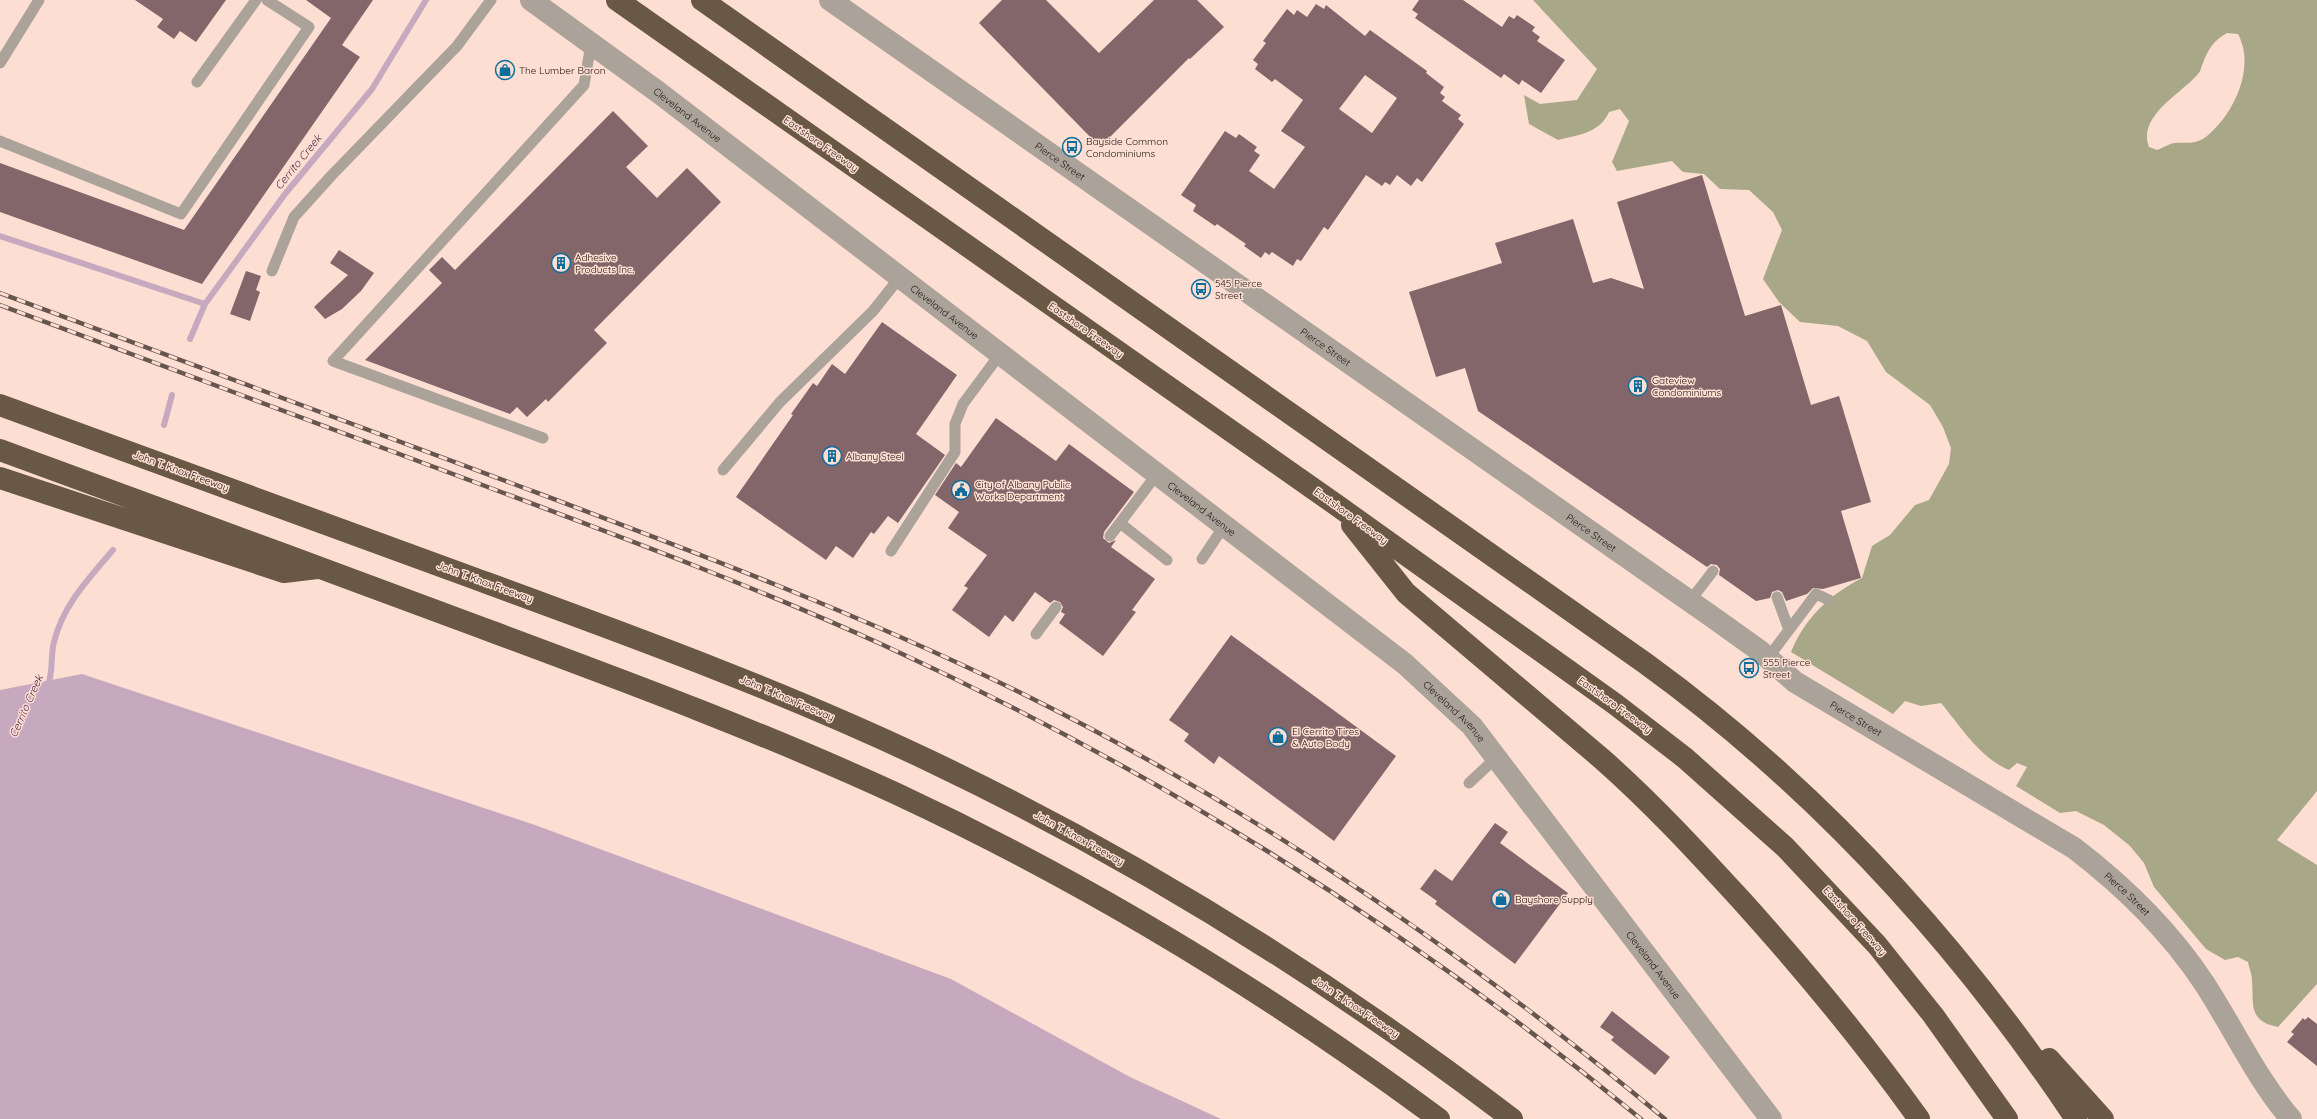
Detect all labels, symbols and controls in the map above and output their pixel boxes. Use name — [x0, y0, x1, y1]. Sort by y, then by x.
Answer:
shop icon: The Lumber Baron — [494, 59, 516, 81]
place label: The Lumber Baron — [519, 64, 606, 77]
street label: Cleveland Avenue — [651, 84, 724, 145]
street label: Eastshore Freeway — [781, 113, 861, 175]
water label: Cerrito Creek — [271, 131, 325, 192]
place label: Bayside Common Condominiums — [1086, 135, 1168, 160]
bus stop icon: Bayside Common Condominiums — [1061, 136, 1083, 158]
street label: Pierce Street — [1033, 139, 1088, 183]
place label: Adhesive Products Inc. — [575, 251, 634, 276]
building icon: Adhesive Products Inc. — [550, 252, 572, 274]
place label: 545 Pierce Street — [1215, 277, 1263, 302]
bus stop icon: 545 Pierce Street — [1190, 278, 1212, 300]
street label: Cleveland Avenue — [908, 281, 982, 342]
street label: Eastshore Freeway — [1046, 299, 1126, 361]
street label: Pierce Street — [1298, 325, 1354, 369]
place label: Gateview Condominiums — [1652, 374, 1721, 399]
building icon: Gateview Condominiums — [1627, 375, 1649, 397]
building icon: Albany Steel — [821, 445, 843, 467]
street label: John T. Knox Freeway — [131, 448, 231, 494]
place label: Albany Steel — [846, 450, 904, 463]
place label: City of Albany Public Works Department — [975, 478, 1070, 503]
street label: Cleveland Avenue — [1165, 478, 1239, 539]
public building icon: City of Albany Public Works Department — [950, 479, 972, 501]
street label: Eastshore Freeway — [1311, 485, 1391, 547]
street label: Pierce Street — [1564, 510, 1619, 555]
street label: John T. Knox Freeway — [435, 559, 535, 605]
place label: 555 Pierce Street — [1763, 656, 1811, 681]
bus stop icon: 555 Pierce Street — [1738, 657, 1760, 679]
water label: Cerrito Creek — [6, 672, 46, 739]
street label: John T. Knox Freeway — [738, 672, 836, 724]
street label: Eastshore Freeway — [1575, 674, 1655, 736]
street label: Cleveland Avenue — [1420, 678, 1488, 745]
street label: Pierce Street — [1828, 698, 1885, 739]
place label: El Cerrito Tires & Auto Body — [1292, 725, 1359, 750]
shop icon: El Cerrito Tires & Auto Body — [1267, 726, 1289, 748]
street label: John T. Knox Freeway — [1032, 808, 1126, 868]
street label: Pierce Street — [2102, 869, 2154, 919]
street label: Eastshore Freeway — [1821, 884, 1889, 958]
shop icon: Bayshore Supply — [1490, 888, 1512, 910]
place label: Bayshore Supply — [1515, 893, 1593, 906]
street label: Cleveland Avenue — [1624, 928, 1684, 1002]
street label: John T. Knox Freeway — [1310, 973, 1402, 1041]

